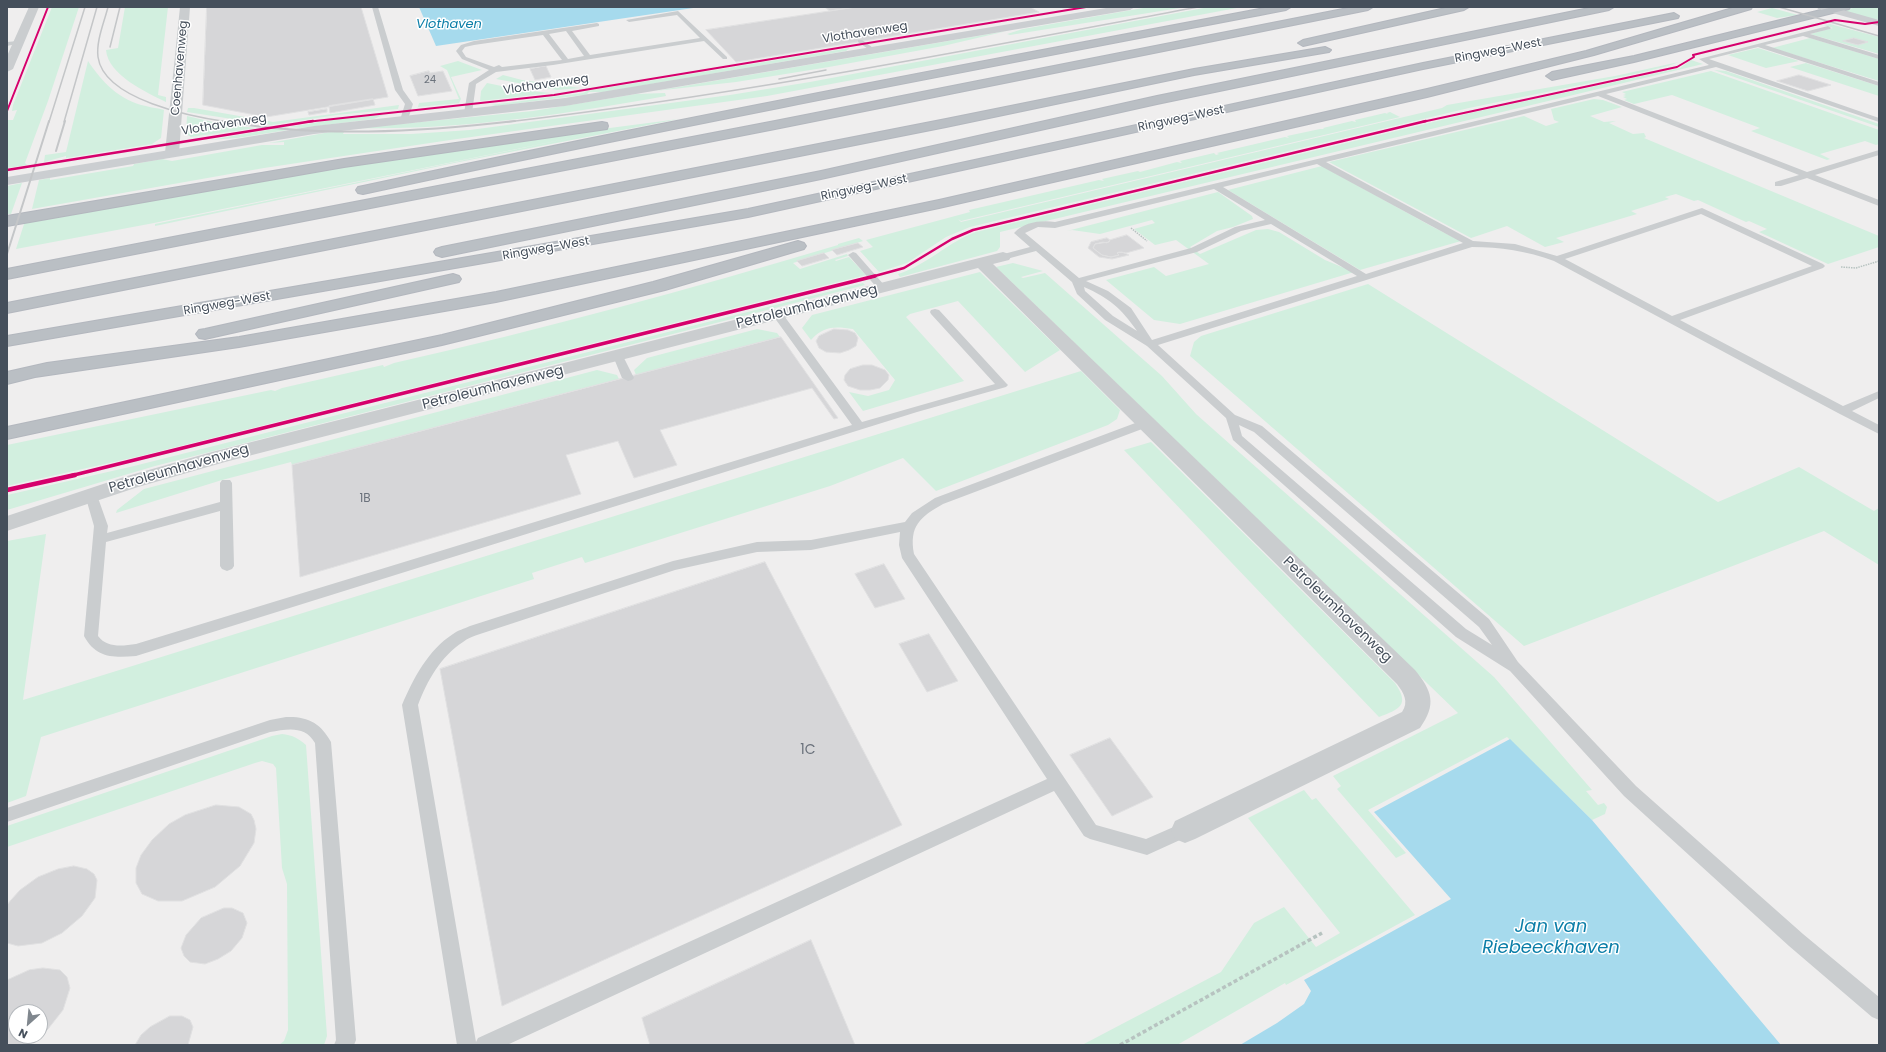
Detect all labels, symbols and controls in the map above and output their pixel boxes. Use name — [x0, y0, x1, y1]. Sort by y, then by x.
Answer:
water label: Vlothaven — [416, 17, 482, 33]
street label: Vlothavenweg — [821, 19, 909, 47]
street label: Coenhavenweg — [169, 20, 191, 116]
street label: Ringweg-West — [1454, 36, 1542, 66]
street label: Vlothavenweg — [502, 72, 590, 98]
house number: 24 — [424, 74, 436, 86]
street label: Ringweg-West — [1137, 103, 1225, 135]
street label: Vlothavenweg — [180, 111, 268, 139]
street label: Ringweg-West — [820, 172, 908, 204]
street label: Ringweg-West — [502, 234, 590, 264]
street label: Petroleumhavenweg — [735, 281, 879, 333]
street label: Ringweg-West — [183, 289, 271, 319]
street label: Petroleumhavenweg — [421, 362, 565, 414]
street label: Petroleumhavenweg — [107, 441, 251, 497]
house number: 1B — [359, 492, 371, 506]
street label: Petroleumhavenweg — [1279, 554, 1395, 666]
house number: 1C — [800, 742, 816, 758]
water label: Jan van Riebeeckhaven — [1482, 916, 1620, 958]
north arrow — [8, 1004, 48, 1044]
text: N — [16, 1025, 30, 1043]

